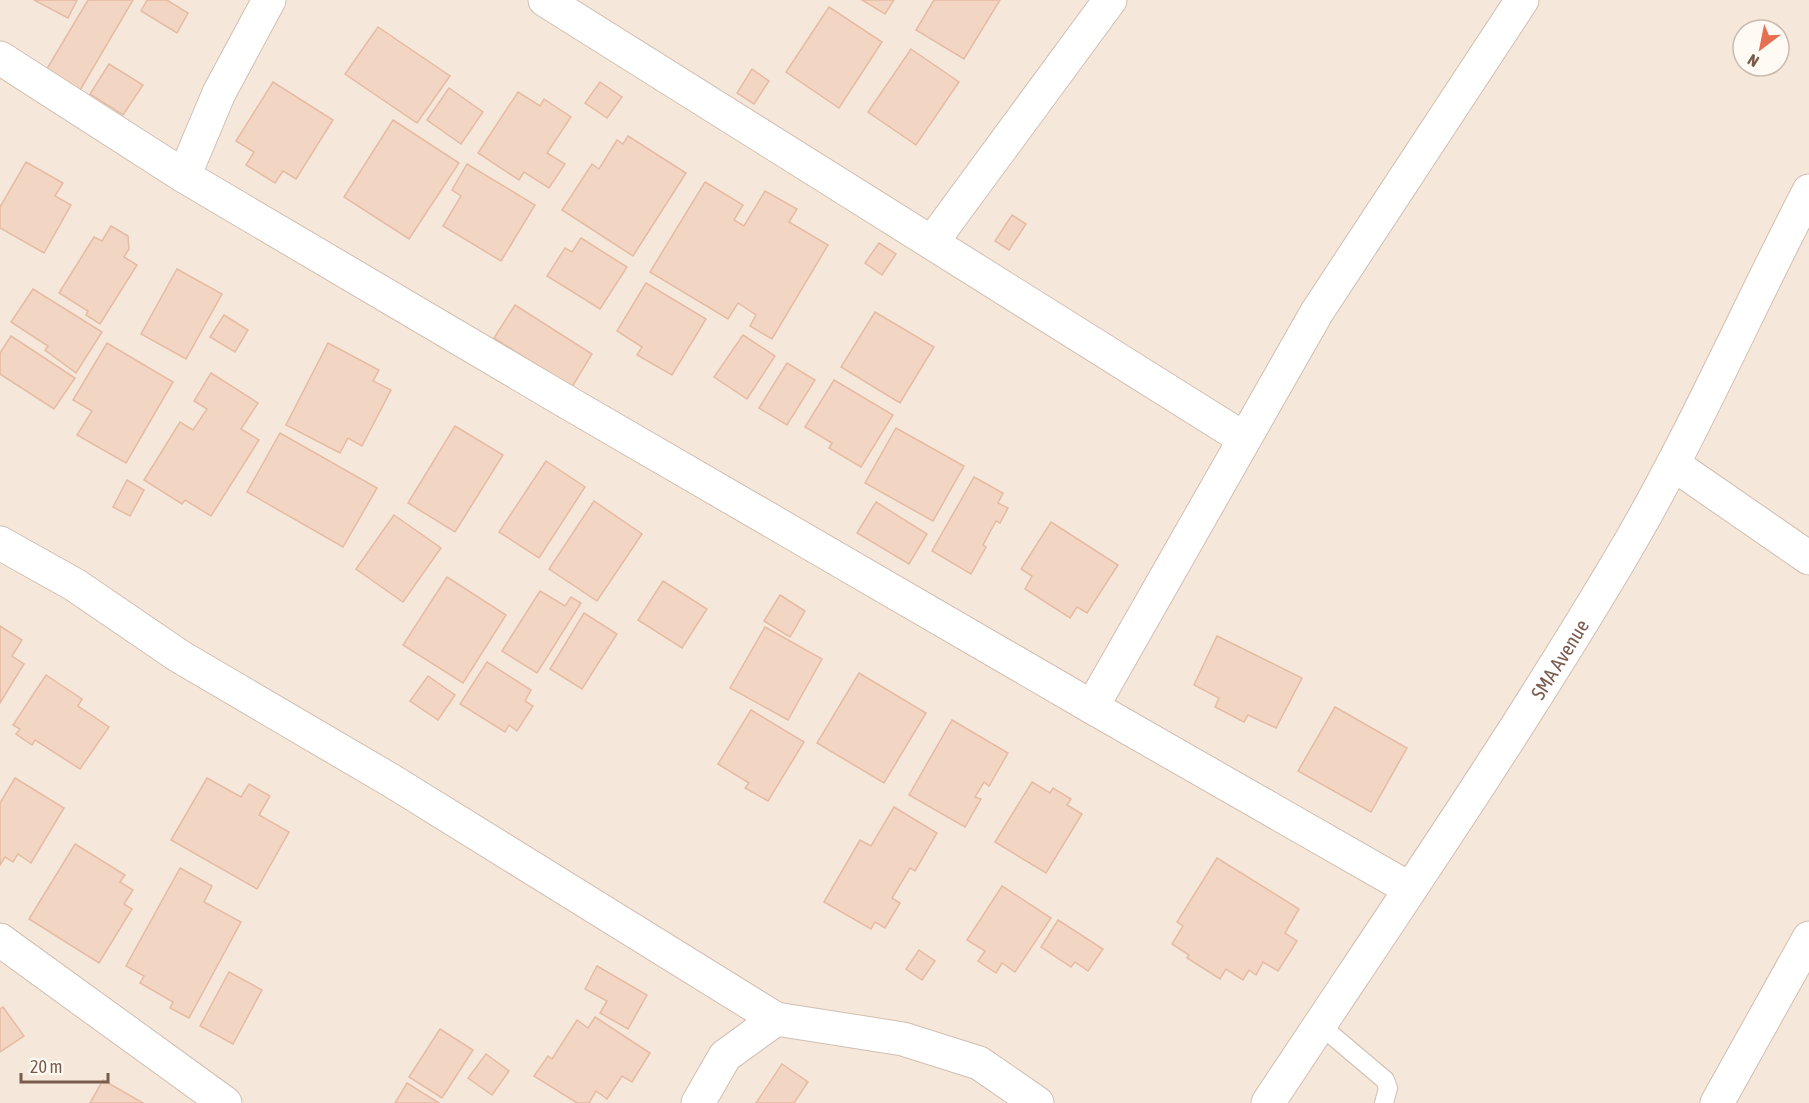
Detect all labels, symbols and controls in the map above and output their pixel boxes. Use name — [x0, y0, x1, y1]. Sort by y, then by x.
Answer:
north arrow — [1731, 18, 1791, 78]
text: N — [1744, 51, 1762, 71]
street label: SMA Avenue — [1526, 615, 1593, 703]
scale bar — [21, 1046, 108, 1084]
text: 20 m — [30, 1056, 62, 1077]

